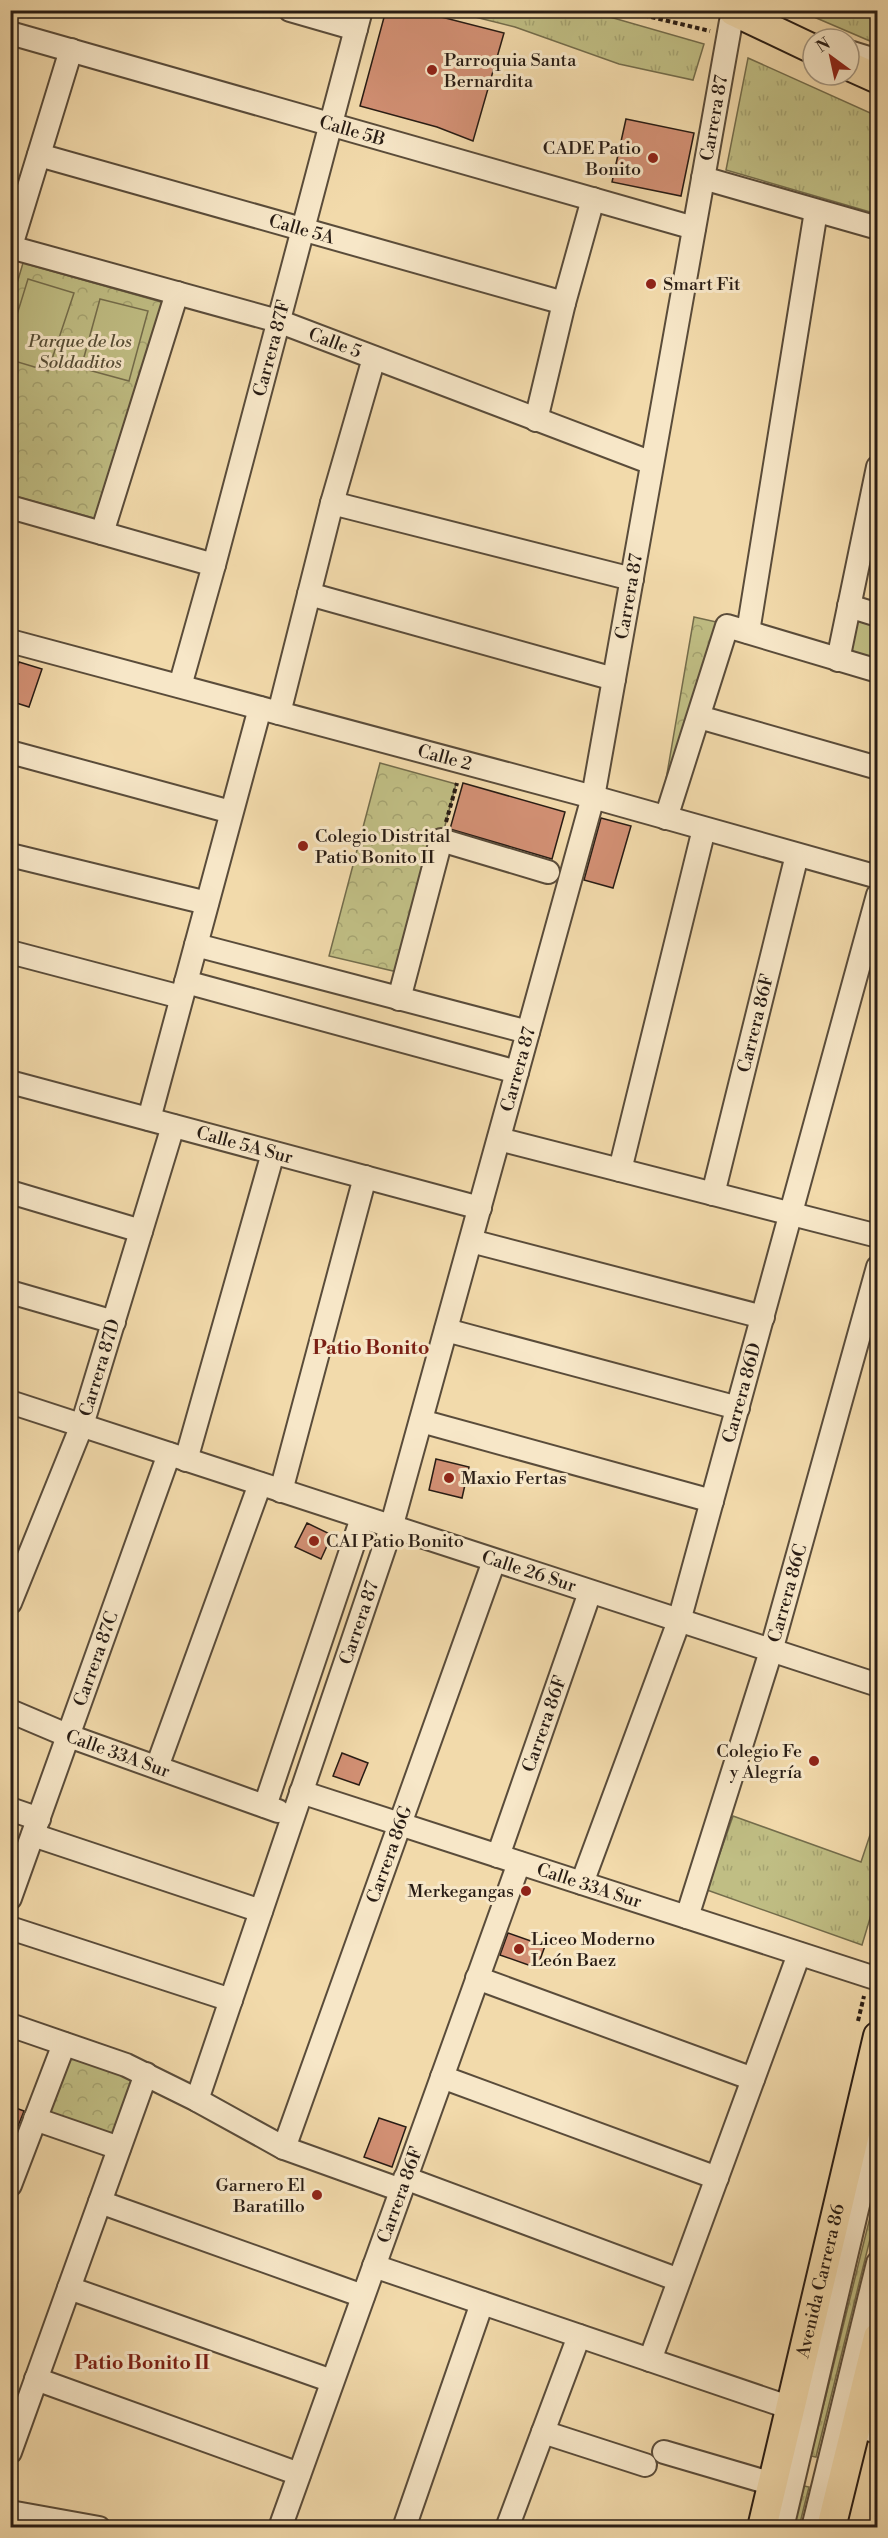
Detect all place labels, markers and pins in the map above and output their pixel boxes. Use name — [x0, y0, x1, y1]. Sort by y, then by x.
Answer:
place label: Parroquia Santa Bernardita — [443, 49, 577, 93]
marker: Parroquia Santa Bernardita — [425, 63, 439, 77]
place label: CADE Patio Bonito — [543, 137, 641, 181]
marker: CADE Patio Bonito — [646, 151, 660, 165]
place label: Smart Fit — [663, 273, 741, 296]
marker: Smart Fit — [644, 277, 658, 291]
place label: Colegio Distrital Patio Bonito II — [315, 825, 451, 869]
marker: Colegio Distrital Patio Bonito II — [296, 839, 310, 853]
place label: Maxio Fertas — [461, 1467, 567, 1490]
marker: Maxio Fertas — [442, 1471, 456, 1485]
place label: CAI Patio Bonito — [326, 1530, 464, 1553]
marker: CAI Patio Bonito — [307, 1534, 321, 1548]
place label: Colegio Fe y Alegría — [716, 1740, 803, 1784]
marker: Colegio Fe y Alegría — [807, 1754, 821, 1768]
place label: Merkegangas — [408, 1880, 514, 1903]
marker: Merkegangas — [519, 1884, 533, 1898]
place label: Liceo Moderno León Baez — [531, 1928, 655, 1972]
marker: Liceo Moderno León Baez — [512, 1942, 526, 1956]
place label: Garnero El Baratillo — [216, 2174, 306, 2218]
marker: Garnero El Baratillo — [310, 2188, 324, 2202]

